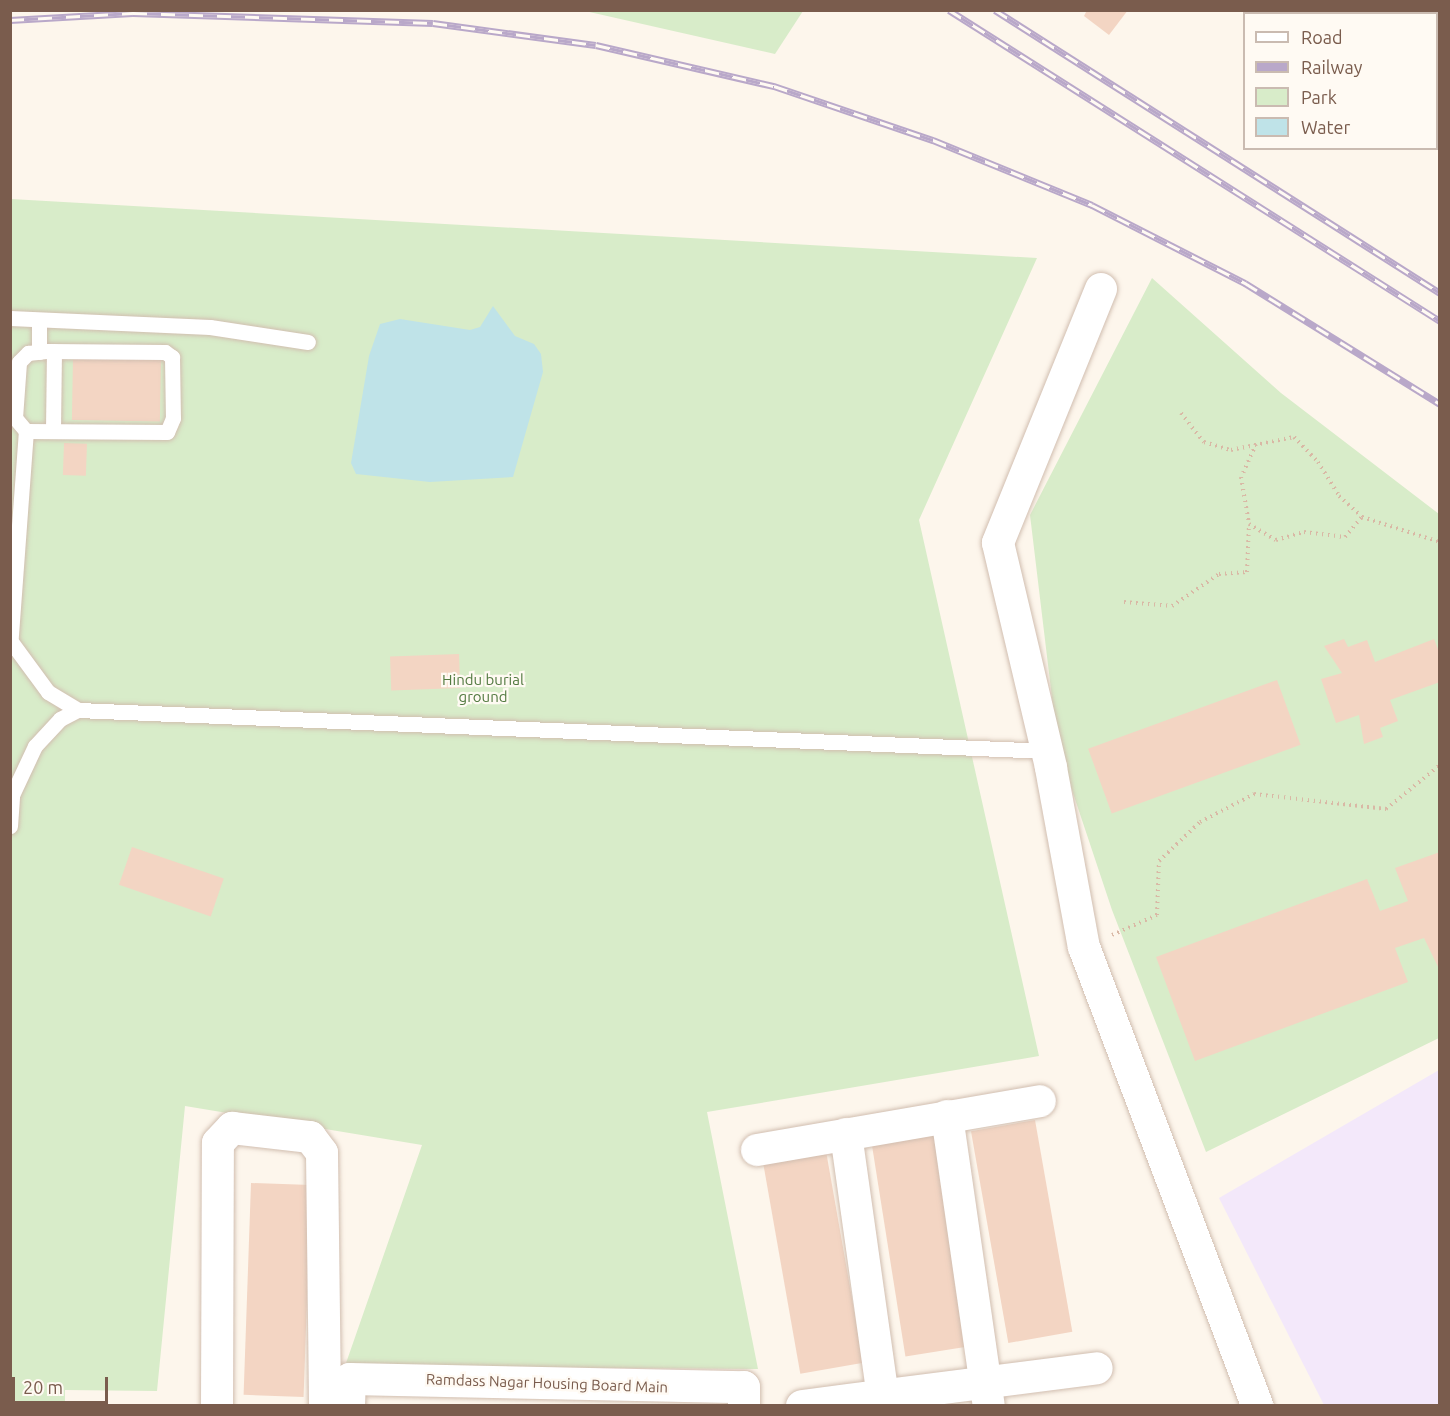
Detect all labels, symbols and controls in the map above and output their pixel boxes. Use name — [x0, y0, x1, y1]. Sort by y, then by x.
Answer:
legend — [1243, 12, 1438, 150]
text: Road — [1301, 27, 1343, 47]
text: Railway — [1301, 57, 1362, 77]
text: Park — [1301, 87, 1337, 107]
text: Water — [1301, 117, 1350, 137]
park label: Hindu burial ground — [442, 670, 524, 705]
scale bar — [15, 1365, 111, 1403]
street label: Ramdass Nagar Housing Board Main — [426, 1370, 668, 1396]
text: 20 m — [23, 1377, 63, 1397]

